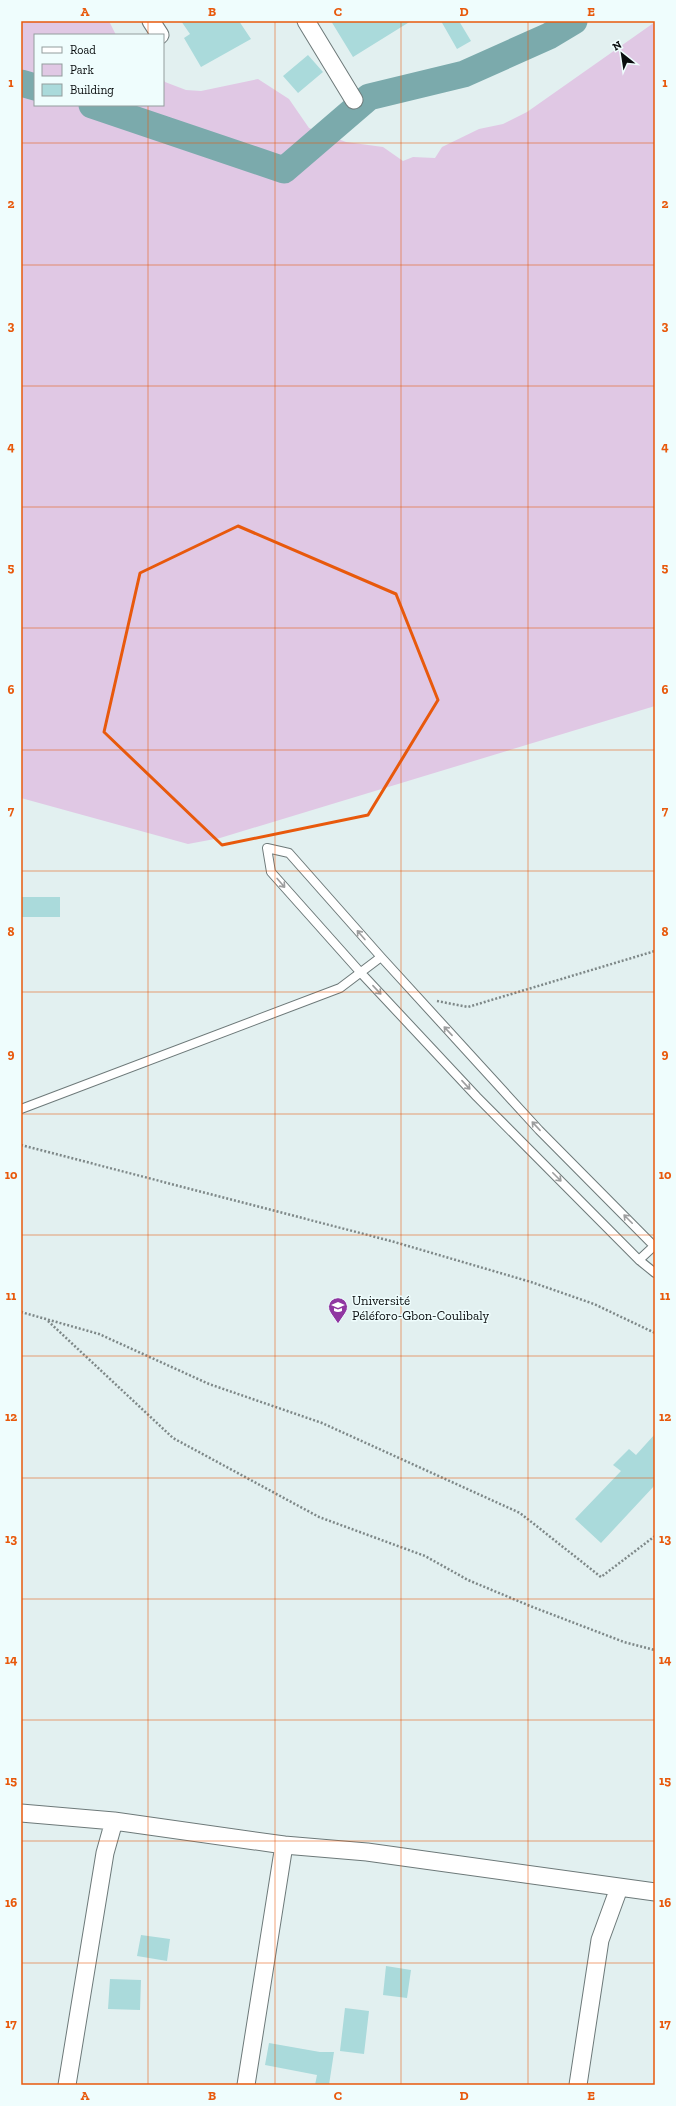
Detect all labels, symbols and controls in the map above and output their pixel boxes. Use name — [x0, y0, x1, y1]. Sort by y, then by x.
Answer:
text: A — [81, 4, 90, 19]
text: B — [208, 4, 216, 19]
text: C — [334, 4, 342, 19]
text: D — [459, 4, 469, 19]
text: E — [587, 4, 595, 19]
legend — [34, 34, 164, 106]
north arrow — [602, 34, 642, 74]
text: N — [610, 38, 625, 53]
text: Road — [70, 43, 96, 57]
text: Park — [70, 63, 95, 77]
text: 1 — [8, 75, 14, 90]
text: 1 — [662, 75, 668, 90]
text: Building — [70, 83, 114, 97]
text: 2 — [8, 196, 15, 211]
text: 2 — [662, 196, 669, 211]
text: 3 — [8, 318, 15, 333]
text: 3 — [662, 318, 669, 333]
text: 4 — [7, 439, 15, 454]
text: 4 — [661, 439, 669, 454]
text: 5 — [8, 560, 15, 575]
text: 5 — [662, 560, 669, 575]
text: 6 — [8, 682, 15, 697]
text: 6 — [662, 682, 669, 697]
text: 7 — [8, 803, 15, 818]
text: 7 — [662, 803, 669, 818]
one-way arrow — [276, 877, 285, 888]
text: 8 — [7, 924, 15, 939]
text: 8 — [661, 924, 669, 939]
one-way arrow — [356, 929, 365, 940]
one-way arrow — [372, 985, 382, 995]
one-way arrow — [444, 1026, 453, 1036]
text: 9 — [8, 1046, 15, 1061]
text: 9 — [662, 1046, 669, 1061]
one-way arrow — [461, 1080, 470, 1090]
one-way arrow — [532, 1121, 541, 1132]
text: 10 — [5, 1167, 18, 1182]
text: 10 — [659, 1167, 672, 1182]
one-way arrow — [552, 1172, 562, 1182]
one-way arrow — [623, 1214, 632, 1224]
text: 11 — [6, 1288, 17, 1303]
text: 11 — [660, 1288, 671, 1303]
place label: Université Péléforo-Gbon-Coulibaly — [352, 1293, 490, 1323]
school or university icon: Université Péléforo-Gbon-Coulibaly — [327, 1296, 349, 1324]
text: 12 — [5, 1409, 17, 1424]
text: 12 — [659, 1409, 671, 1424]
text: 13 — [5, 1531, 17, 1546]
text: 13 — [659, 1531, 671, 1546]
text: 14 — [5, 1652, 18, 1667]
text: 14 — [659, 1652, 672, 1667]
text: 15 — [5, 1773, 17, 1788]
text: 15 — [659, 1773, 671, 1788]
text: 16 — [5, 1895, 17, 1910]
text: 16 — [659, 1895, 671, 1910]
text: 17 — [5, 2016, 17, 2031]
text: 17 — [659, 2016, 671, 2031]
text: A — [81, 2088, 90, 2103]
text: B — [208, 2088, 216, 2103]
text: C — [334, 2088, 342, 2103]
text: D — [459, 2088, 469, 2103]
text: E — [587, 2088, 595, 2103]

